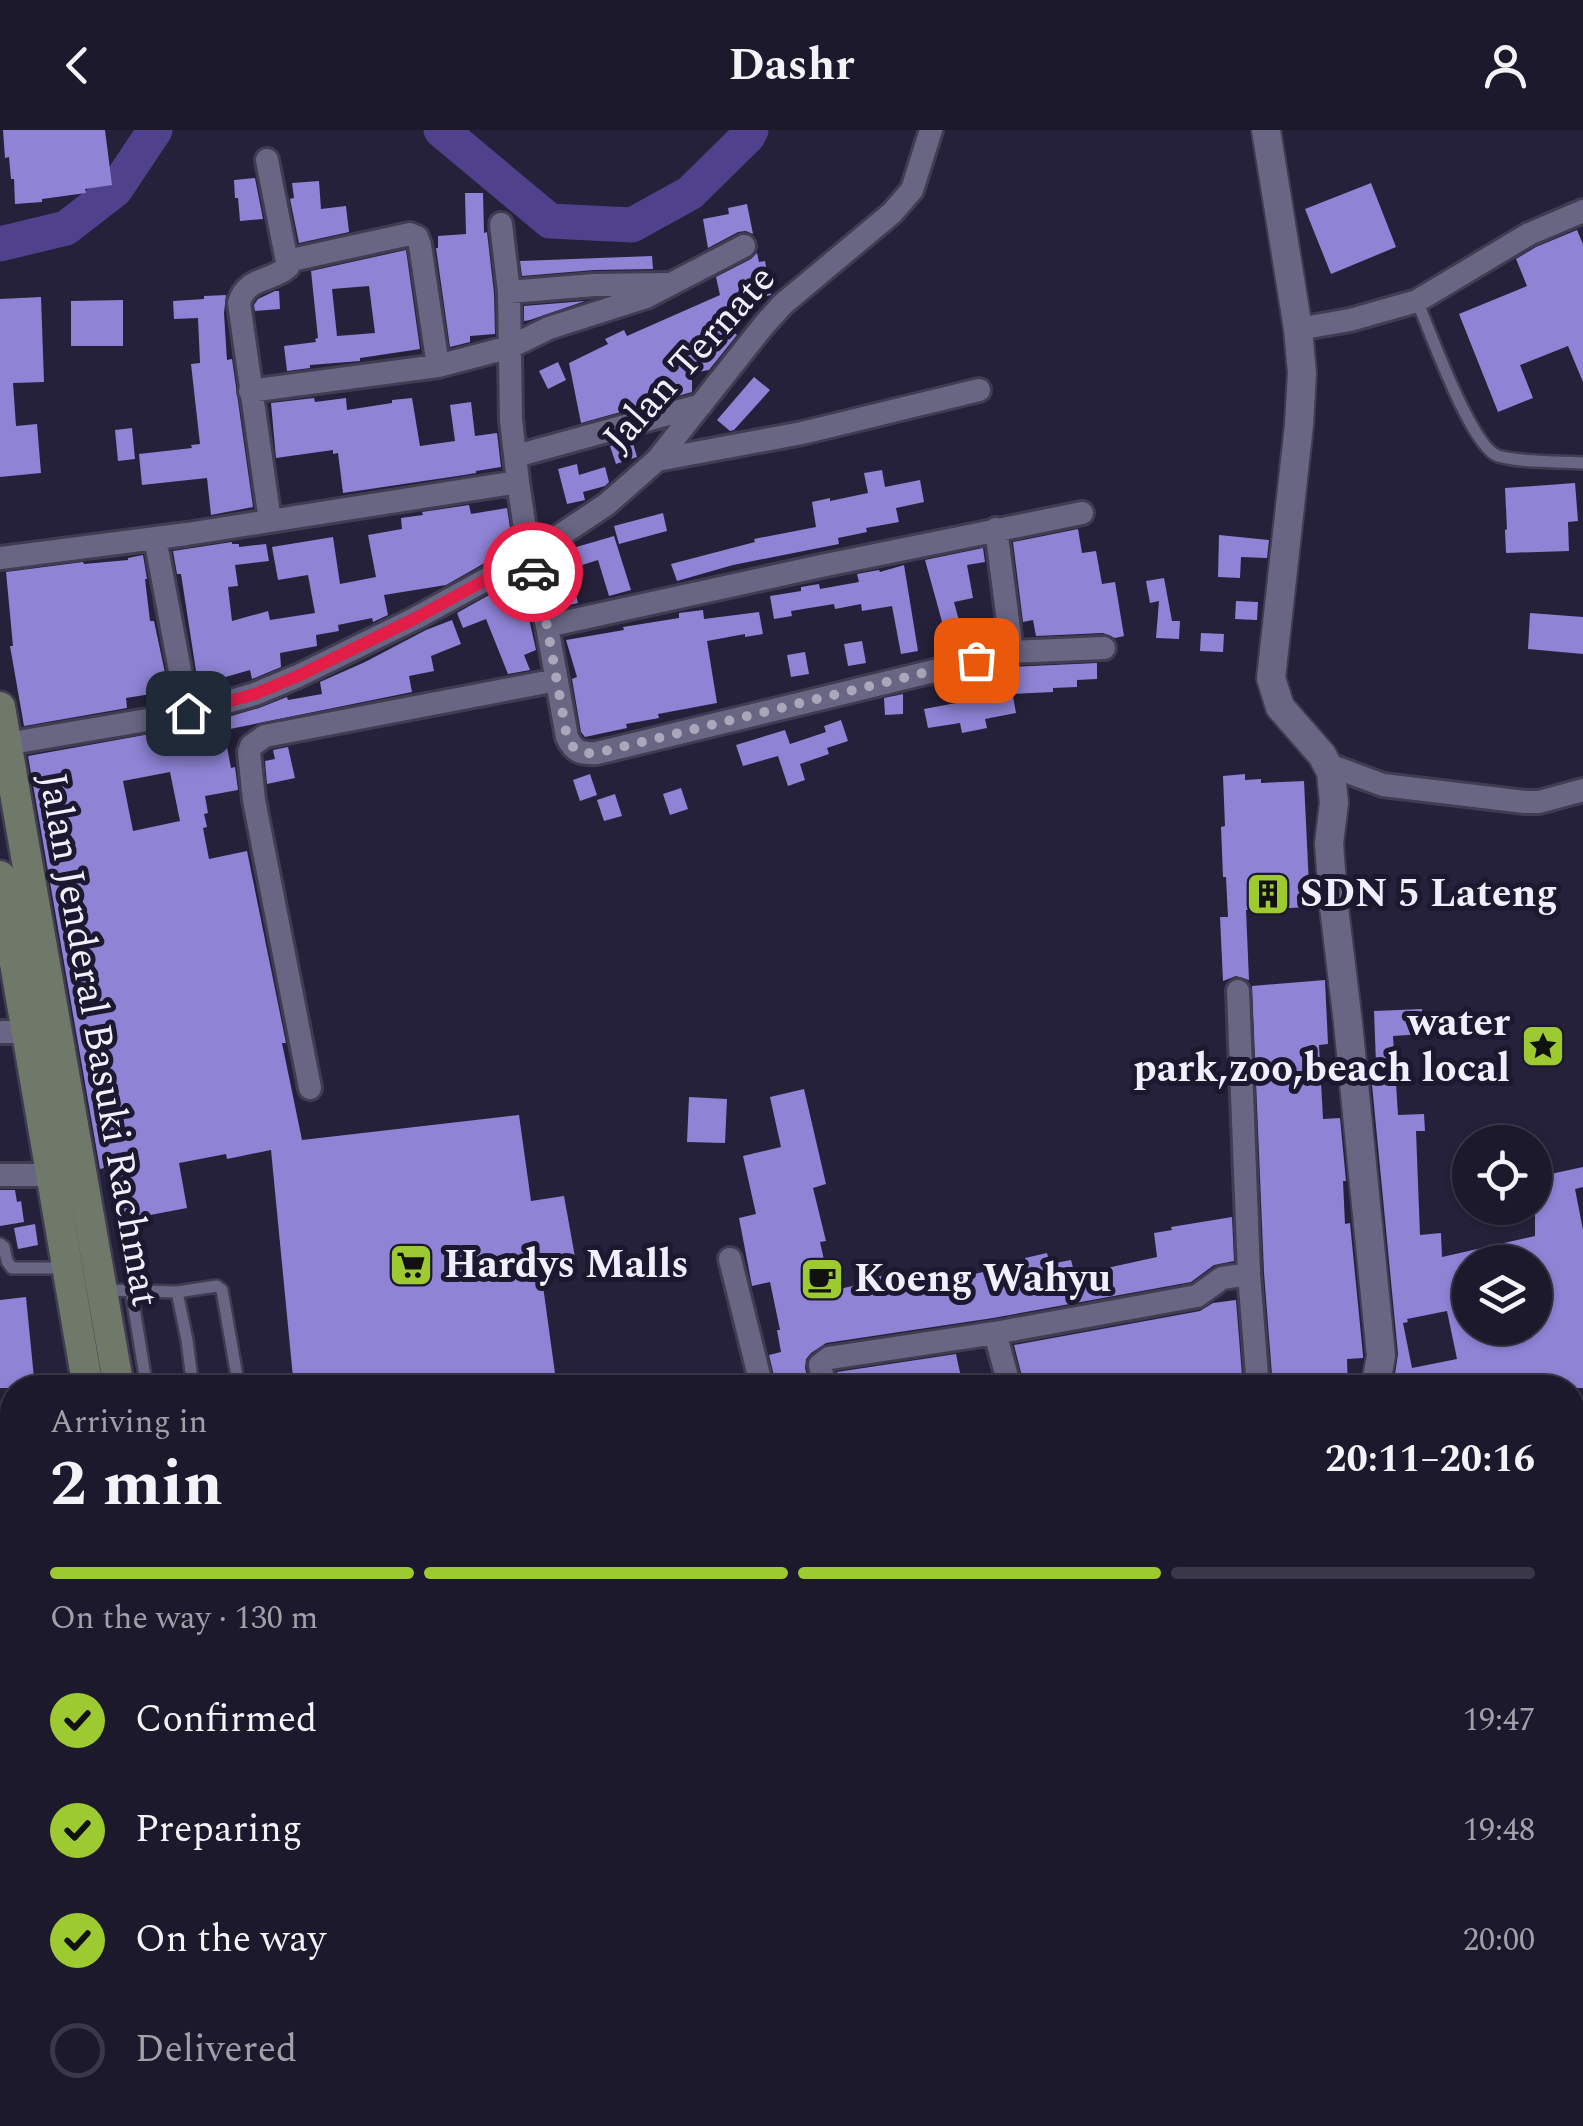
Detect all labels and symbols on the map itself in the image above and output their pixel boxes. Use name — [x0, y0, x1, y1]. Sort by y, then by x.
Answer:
street label: Jalan Ternate — [589, 251, 791, 467]
courier — [483, 522, 583, 622]
pin — [934, 618, 1019, 703]
pin — [146, 671, 231, 756]
street label: Jalan Jenderal Basuki Rachmat — [21, 768, 175, 1312]
place label: SDN 5 Lateng — [1300, 864, 1558, 925]
building icon: SDN 5 Lateng — [1245, 871, 1291, 917]
place label: water park,zoo,beach local — [1133, 993, 1510, 1100]
place icon: water park,zoo,beach local — [1520, 1023, 1566, 1069]
place label: Hardys Malls — [444, 1235, 689, 1296]
supermarket icon: Hardys Malls — [388, 1242, 434, 1288]
place label: Koeng Wahyu — [854, 1249, 1111, 1310]
cafe icon: Koeng Wahyu — [799, 1256, 845, 1302]

